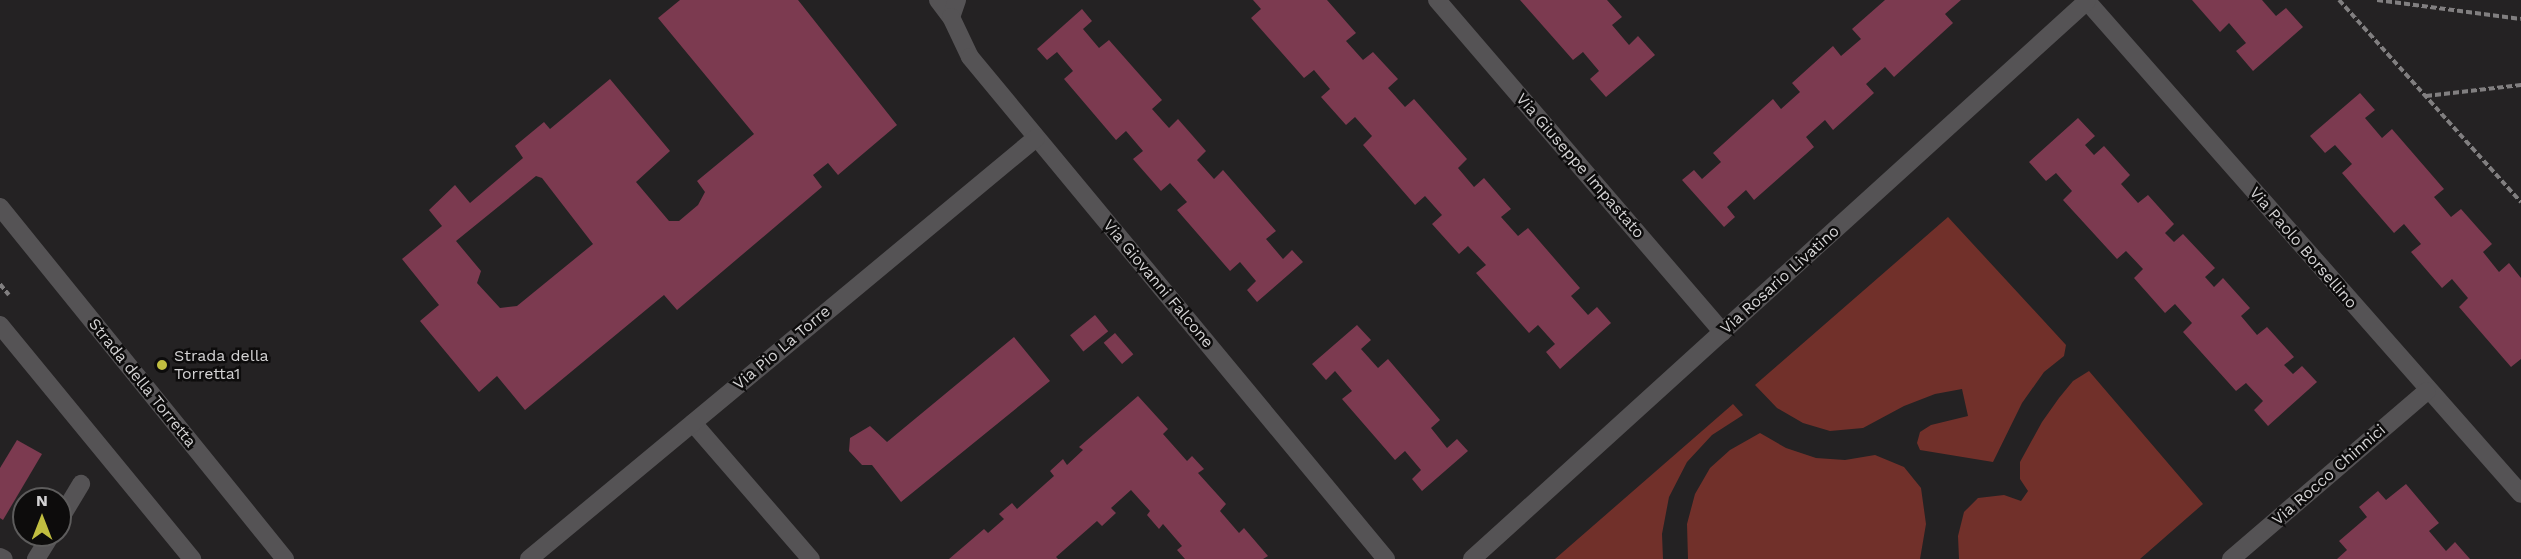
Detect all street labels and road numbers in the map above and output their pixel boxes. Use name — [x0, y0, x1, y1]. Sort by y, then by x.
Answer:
street label: Via Giuseppe Impastato — [1512, 89, 1648, 243]
street label: Via Paolo Borsellino — [2245, 183, 2361, 313]
street label: Via Giovanni Falcone — [1099, 216, 1217, 352]
street label: Via Rosario Livatino — [1717, 221, 1843, 339]
street label: Via Pio La Torre — [729, 301, 835, 395]
street label: Strada della Torretta — [84, 314, 200, 452]
street label: Via Rocco Chinnici — [2268, 420, 2390, 530]

